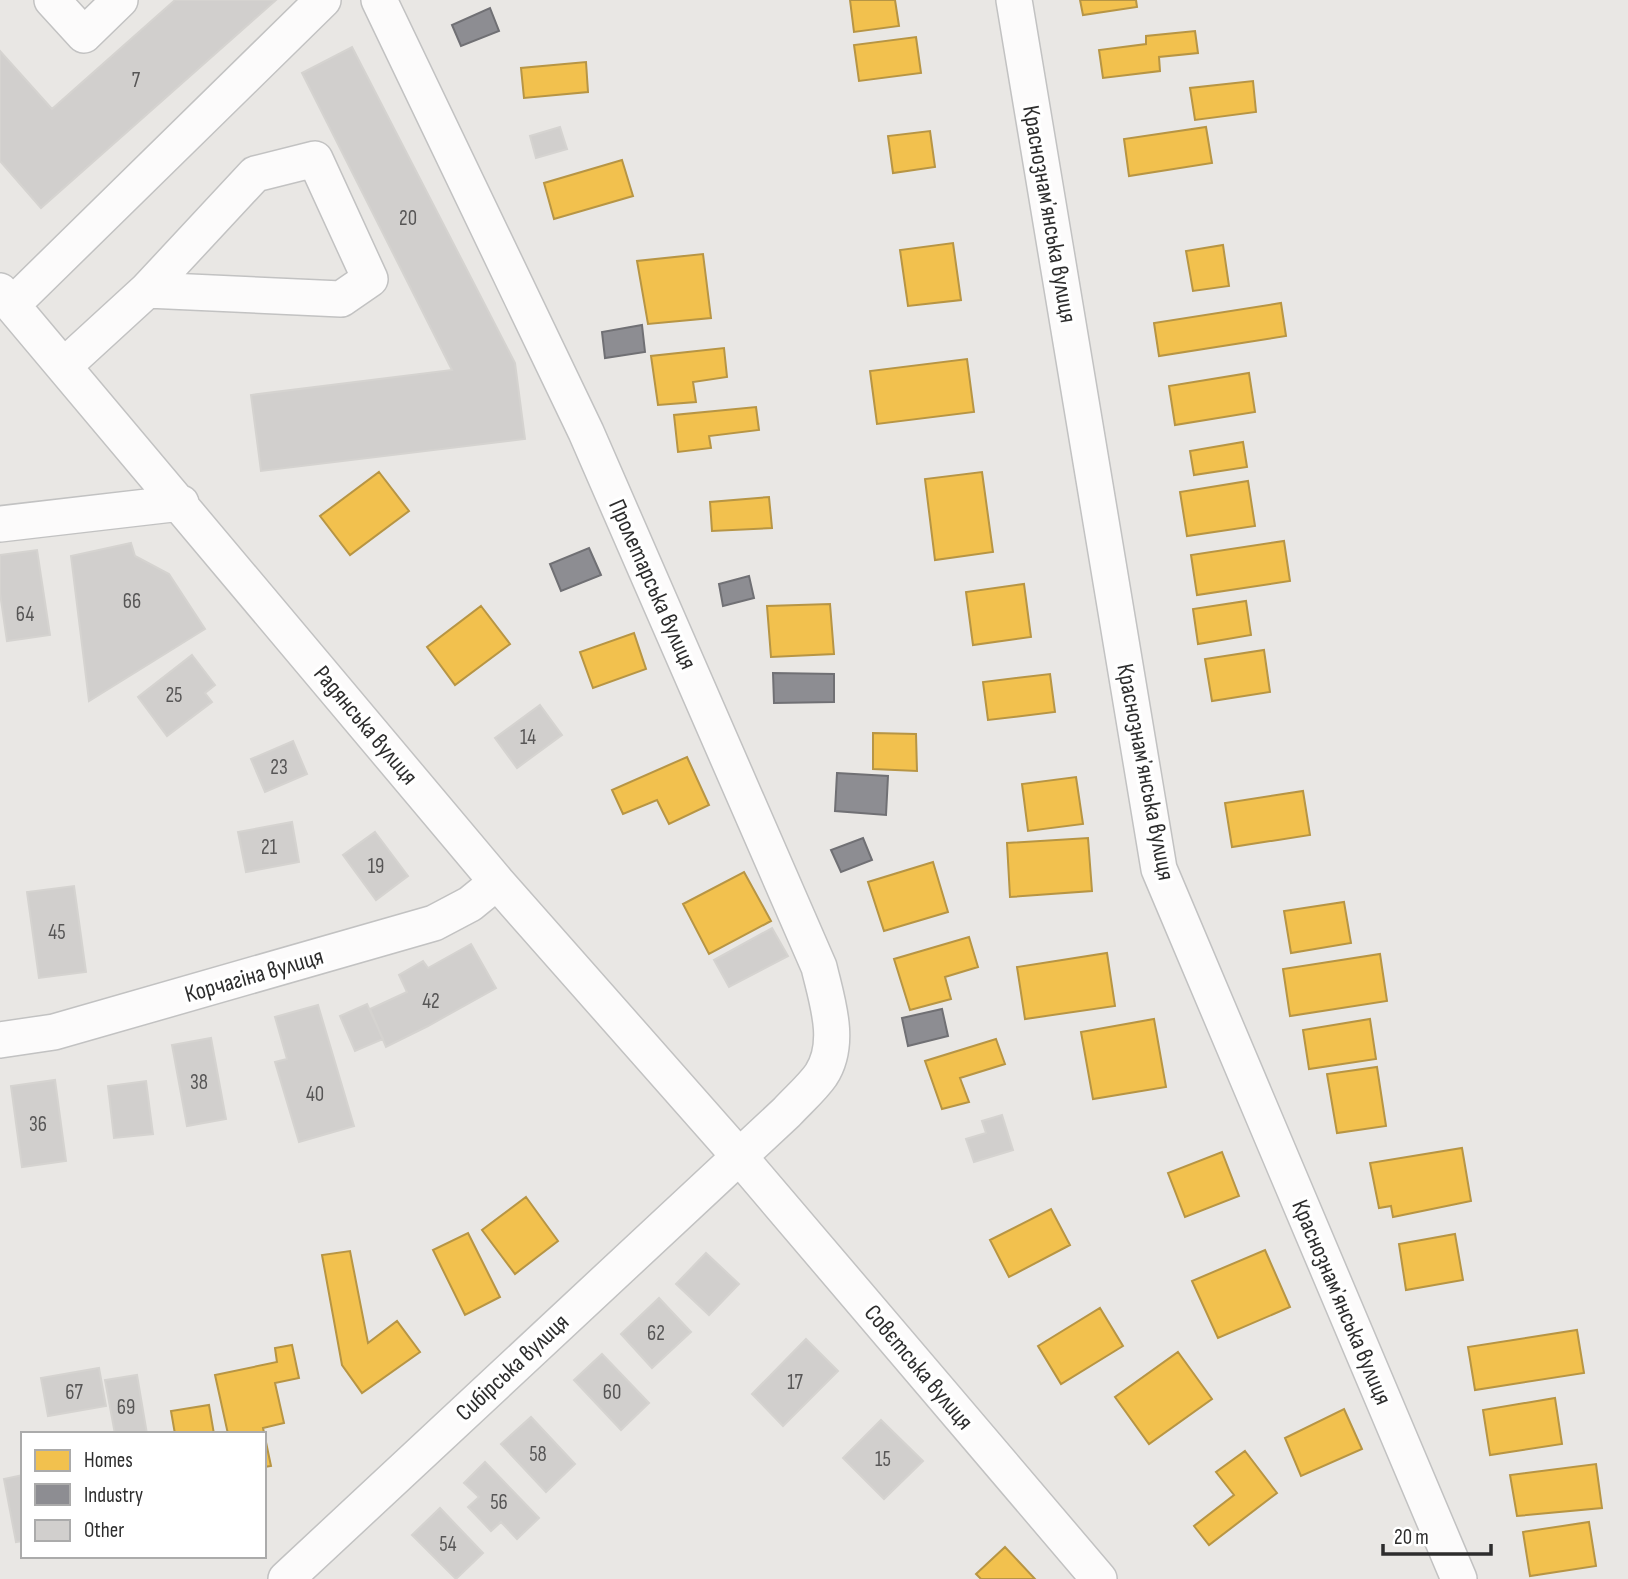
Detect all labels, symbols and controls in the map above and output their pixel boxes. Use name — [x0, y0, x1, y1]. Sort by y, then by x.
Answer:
house number: 7 — [132, 68, 141, 93]
street label: Краснознамʼянська вулиця — [1016, 103, 1083, 325]
house number: 20 — [399, 206, 417, 231]
street label: Пролетарська вулиця — [602, 495, 703, 674]
house number: 66 — [123, 589, 141, 614]
house number: 64 — [16, 602, 34, 627]
street label: Радянська вулиця — [307, 660, 424, 791]
street label: Краснознамʼянська вулиця — [1110, 661, 1181, 883]
house number: 25 — [165, 683, 183, 708]
house number: 14 — [520, 725, 536, 750]
house number: 23 — [270, 755, 288, 780]
house number: 21 — [261, 835, 278, 860]
house number: 19 — [368, 854, 384, 879]
house number: 45 — [48, 920, 66, 945]
street label: Корчагіна вулиця — [182, 942, 327, 1009]
house number: 42 — [422, 989, 440, 1014]
house number: 38 — [190, 1070, 208, 1095]
house number: 40 — [306, 1082, 324, 1107]
house number: 36 — [29, 1112, 47, 1137]
street label: Краснознамʼянська вулиця — [1285, 1195, 1398, 1409]
street label: Совєтська вулиця — [858, 1299, 979, 1436]
street label: Сибірська вулиця — [450, 1308, 575, 1427]
house number: 62 — [647, 1321, 665, 1346]
house number: 17 — [787, 1370, 803, 1395]
house number: 67 — [65, 1380, 83, 1405]
house number: 60 — [603, 1380, 621, 1405]
house number: 69 — [117, 1395, 135, 1420]
legend — [21, 1432, 266, 1558]
house number: 58 — [529, 1442, 547, 1467]
house number: 15 — [875, 1447, 891, 1472]
text: Homes — [84, 1448, 133, 1473]
text: Industry — [84, 1483, 143, 1508]
house number: 56 — [490, 1490, 508, 1515]
scale bar — [1383, 1512, 1492, 1556]
text: Other — [84, 1518, 124, 1543]
text: 20 m — [1394, 1525, 1429, 1550]
house number: 54 — [439, 1532, 457, 1557]

